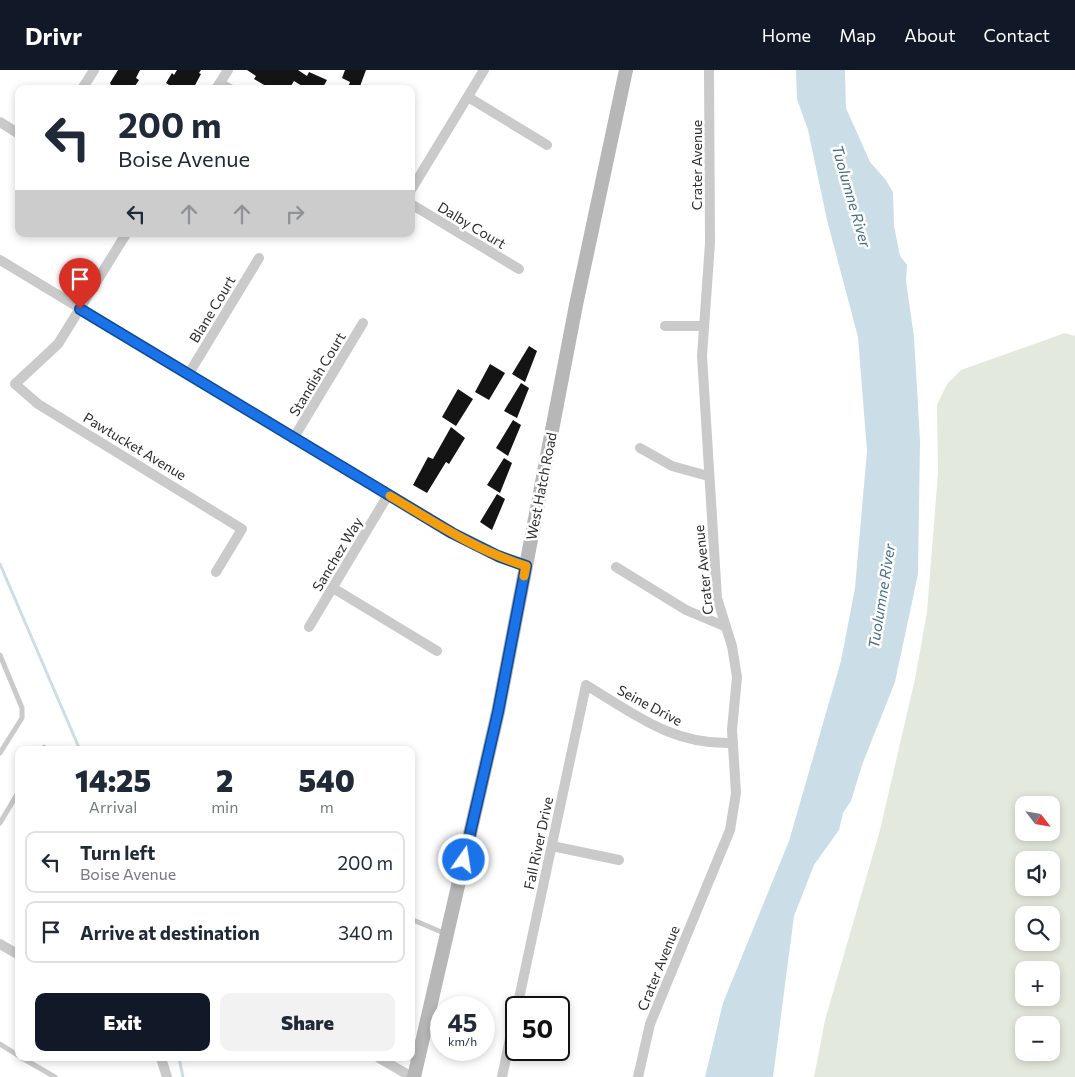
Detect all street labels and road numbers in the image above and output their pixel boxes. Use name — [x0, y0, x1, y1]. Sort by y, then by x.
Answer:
street label: Crater Avenue — [688, 120, 705, 210]
street label: Dalby Court — [435, 198, 509, 252]
street label: Blane Court — [185, 272, 239, 346]
street label: Standish Court — [285, 329, 349, 419]
street label: Pawtucket Avenue — [80, 409, 190, 483]
street label: West Hatch Road — [522, 431, 560, 541]
street label: Sanchez Way — [308, 514, 366, 594]
street label: Crater Avenue — [690, 524, 716, 616]
street label: Seine Drive — [615, 681, 685, 729]
street label: Fall River Drive — [520, 795, 556, 891]
street label: Crater Avenue — [633, 923, 683, 1013]

